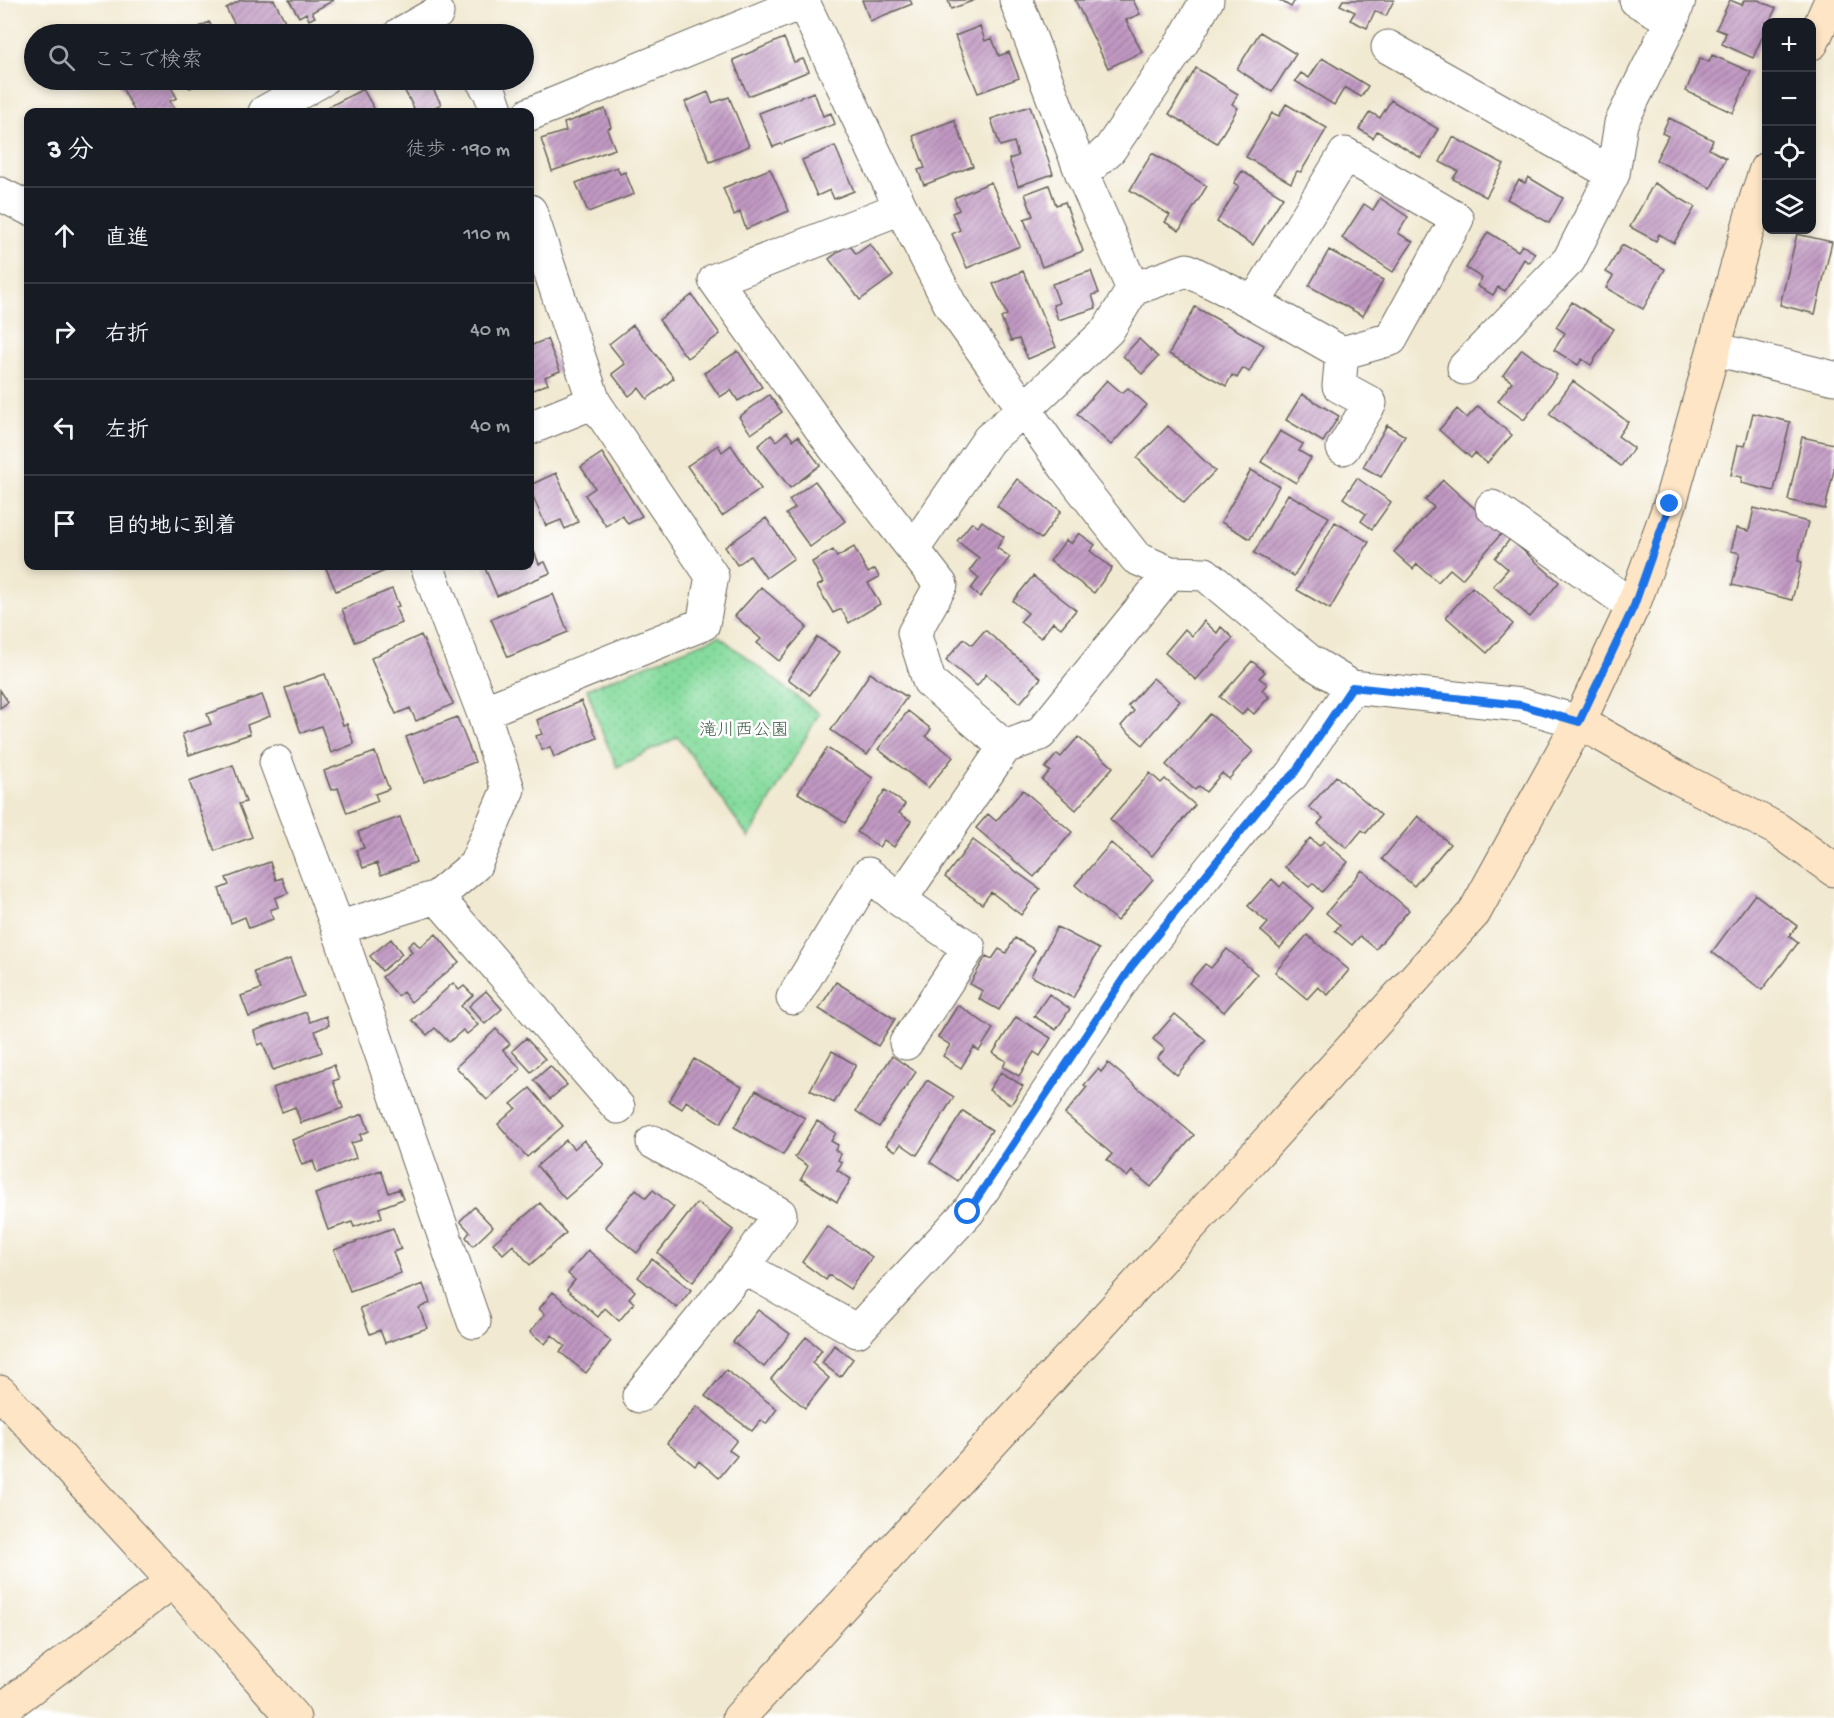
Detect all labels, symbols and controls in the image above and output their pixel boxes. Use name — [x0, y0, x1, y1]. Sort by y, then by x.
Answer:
map controls — [1762, 18, 1816, 234]
button: + — [1762, 18, 1816, 72]
search box — [24, 24, 534, 90]
icon: search — [45, 41, 78, 74]
text: ここで検索 — [93, 49, 203, 75]
button: − — [1762, 72, 1816, 126]
button: locate — [1762, 126, 1816, 180]
text: 3 分 — [48, 137, 94, 168]
text: 徒歩 · 190 m — [406, 140, 510, 163]
button: layers — [1762, 180, 1816, 234]
icon: ahead — [48, 219, 81, 252]
text: 110 m — [464, 224, 510, 247]
text: 直進 — [105, 227, 149, 253]
icon: right — [48, 315, 81, 348]
text: 40 m — [470, 320, 510, 343]
text: 右折 — [105, 323, 149, 349]
icon: left — [48, 411, 81, 444]
text: 40 m — [470, 416, 510, 439]
text: 左折 — [105, 419, 149, 445]
route end — [1656, 490, 1682, 516]
icon: arrive — [48, 507, 81, 540]
text: 目的地に到着 — [105, 515, 237, 541]
park label: 滝川西公園 — [699, 720, 789, 742]
route start — [954, 1198, 980, 1224]

